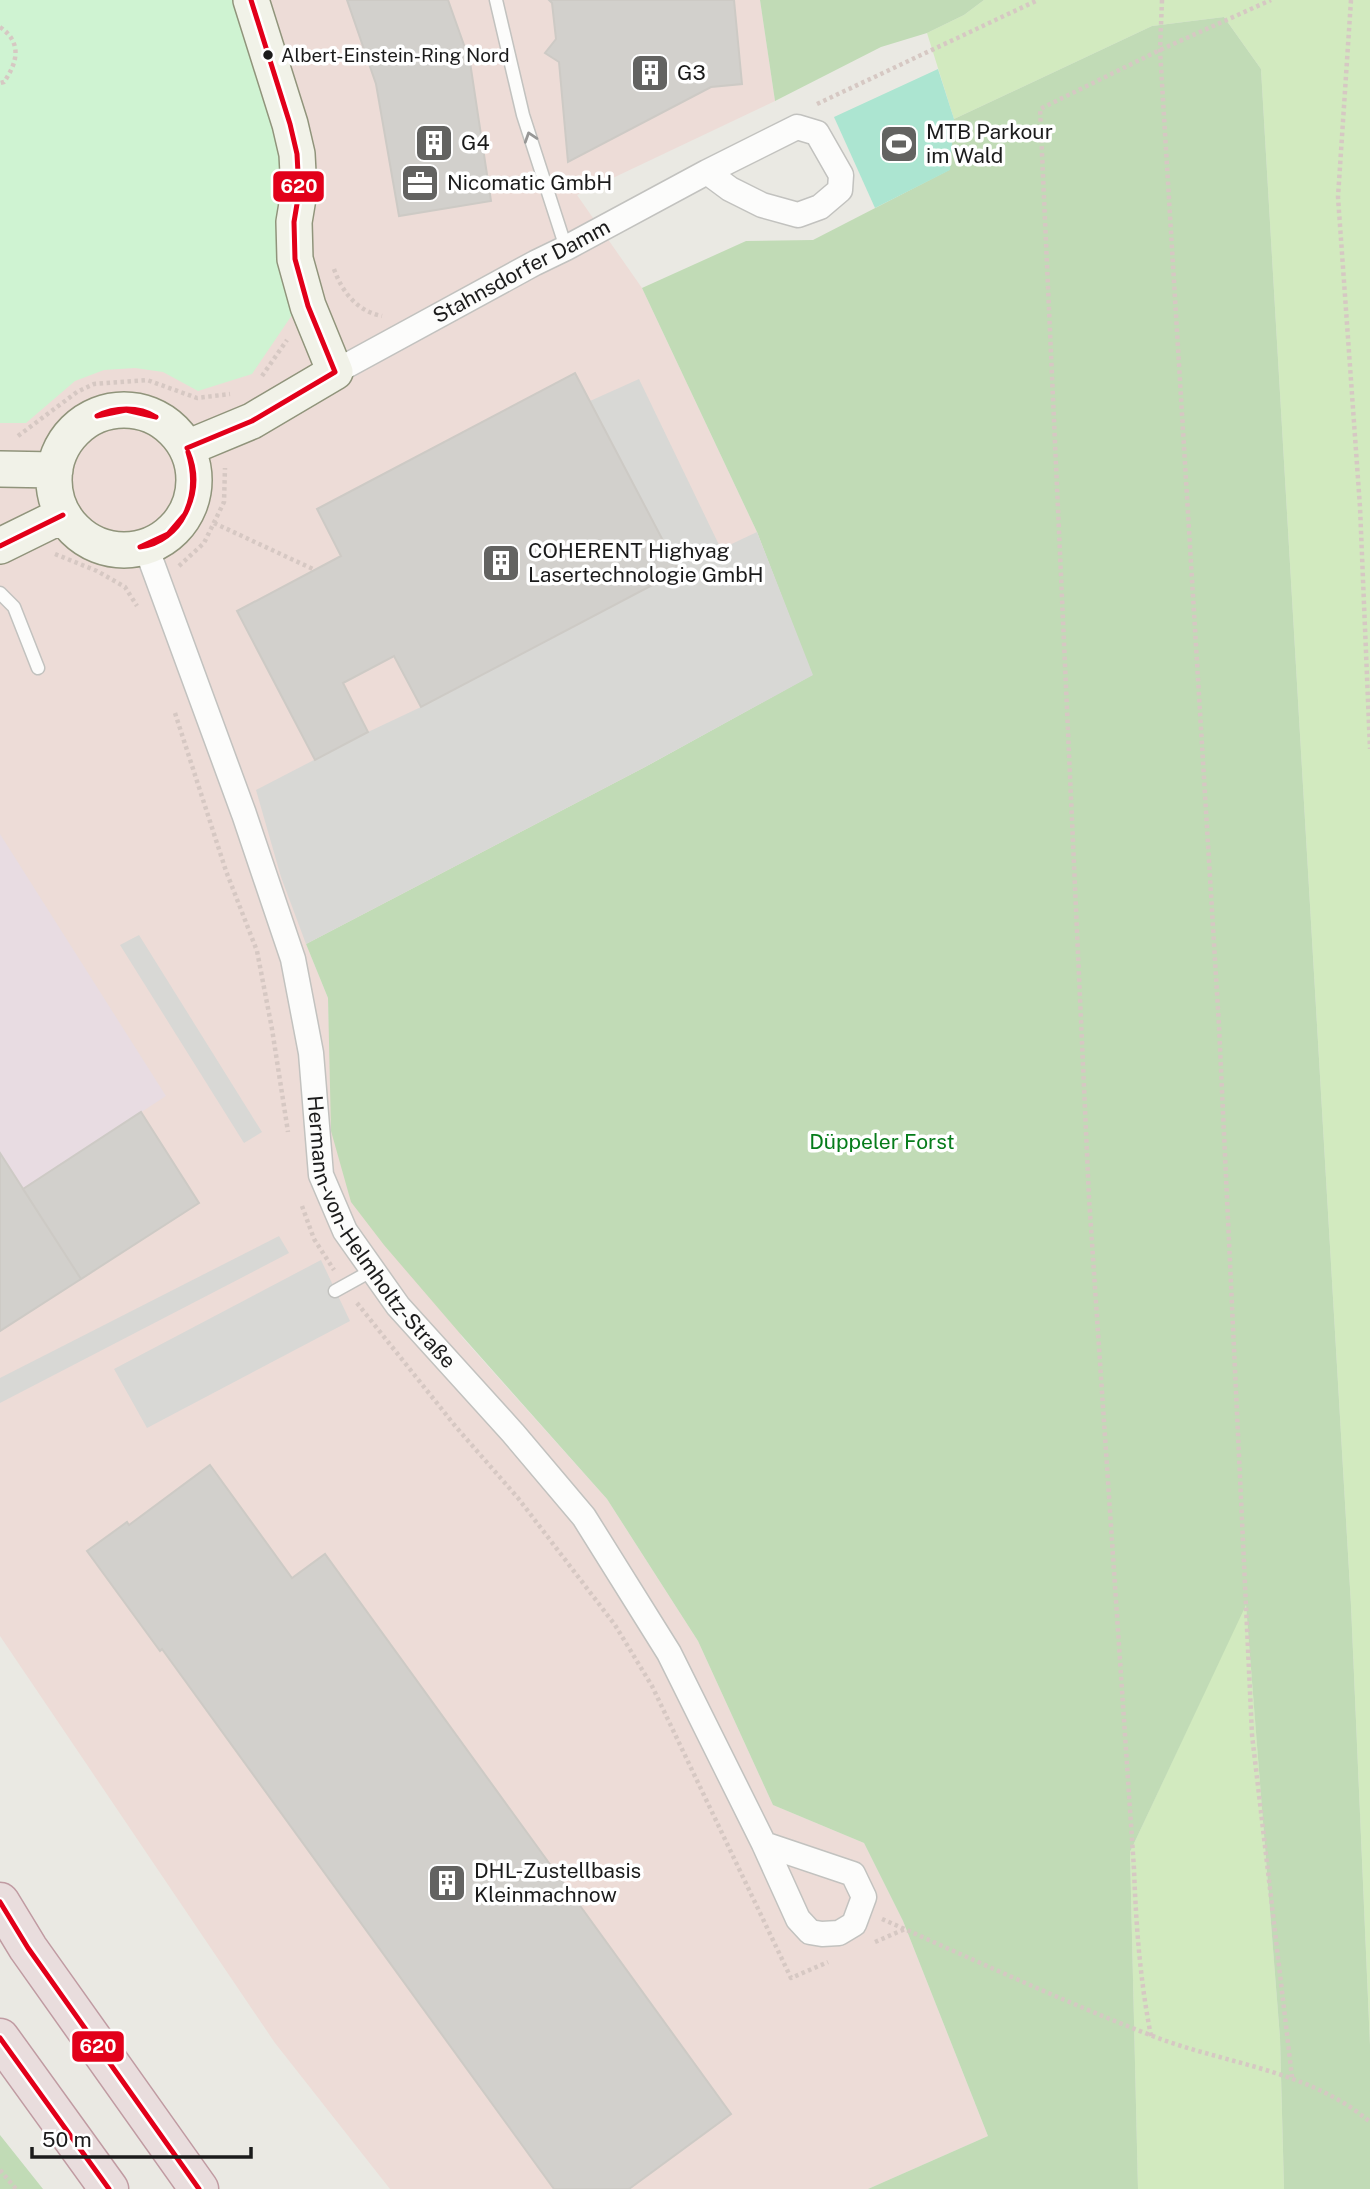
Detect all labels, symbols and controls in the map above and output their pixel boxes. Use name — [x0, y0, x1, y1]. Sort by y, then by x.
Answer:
place label: Albert-Einstein-Ring Nord — [281, 44, 510, 66]
marker: Albert-Einstein-Ring Nord — [261, 48, 275, 62]
building icon: G3 — [629, 52, 671, 94]
place label: G3 — [677, 60, 706, 85]
place label: MTB Parkour im Wald — [926, 119, 1053, 168]
building icon: G4 — [413, 122, 455, 164]
sports icon: MTB Parkour im Wald — [878, 123, 920, 165]
place label: G4 — [461, 130, 490, 155]
one-way arrow — [524, 131, 538, 144]
office icon: Nicomatic GmbH — [399, 162, 441, 204]
line badge: 620 — [272, 170, 325, 203]
place label: Nicomatic GmbH — [447, 170, 612, 195]
text: 620 — [281, 175, 317, 197]
street label: Stahnsdorfer Damm — [428, 214, 614, 328]
place label: COHERENT Highyag Lasertechnologie GmbH — [528, 538, 764, 587]
building icon: COHERENT Highyag Lasertechnologie GmbH — [480, 542, 522, 584]
street label: Hermann-von-Helmholtz-Straße — [303, 1094, 461, 1373]
park label: Düppeler Forst — [809, 1129, 955, 1154]
place label: DHL-Zustellbasis Kleinmachnow — [474, 1858, 641, 1907]
building icon: DHL-Zustellbasis Kleinmachnow — [426, 1862, 468, 1904]
line badge: 620 — [71, 2030, 125, 2063]
text: 620 — [80, 2035, 116, 2057]
scale bar — [32, 2116, 250, 2160]
text: 50 m — [42, 2127, 92, 2152]

